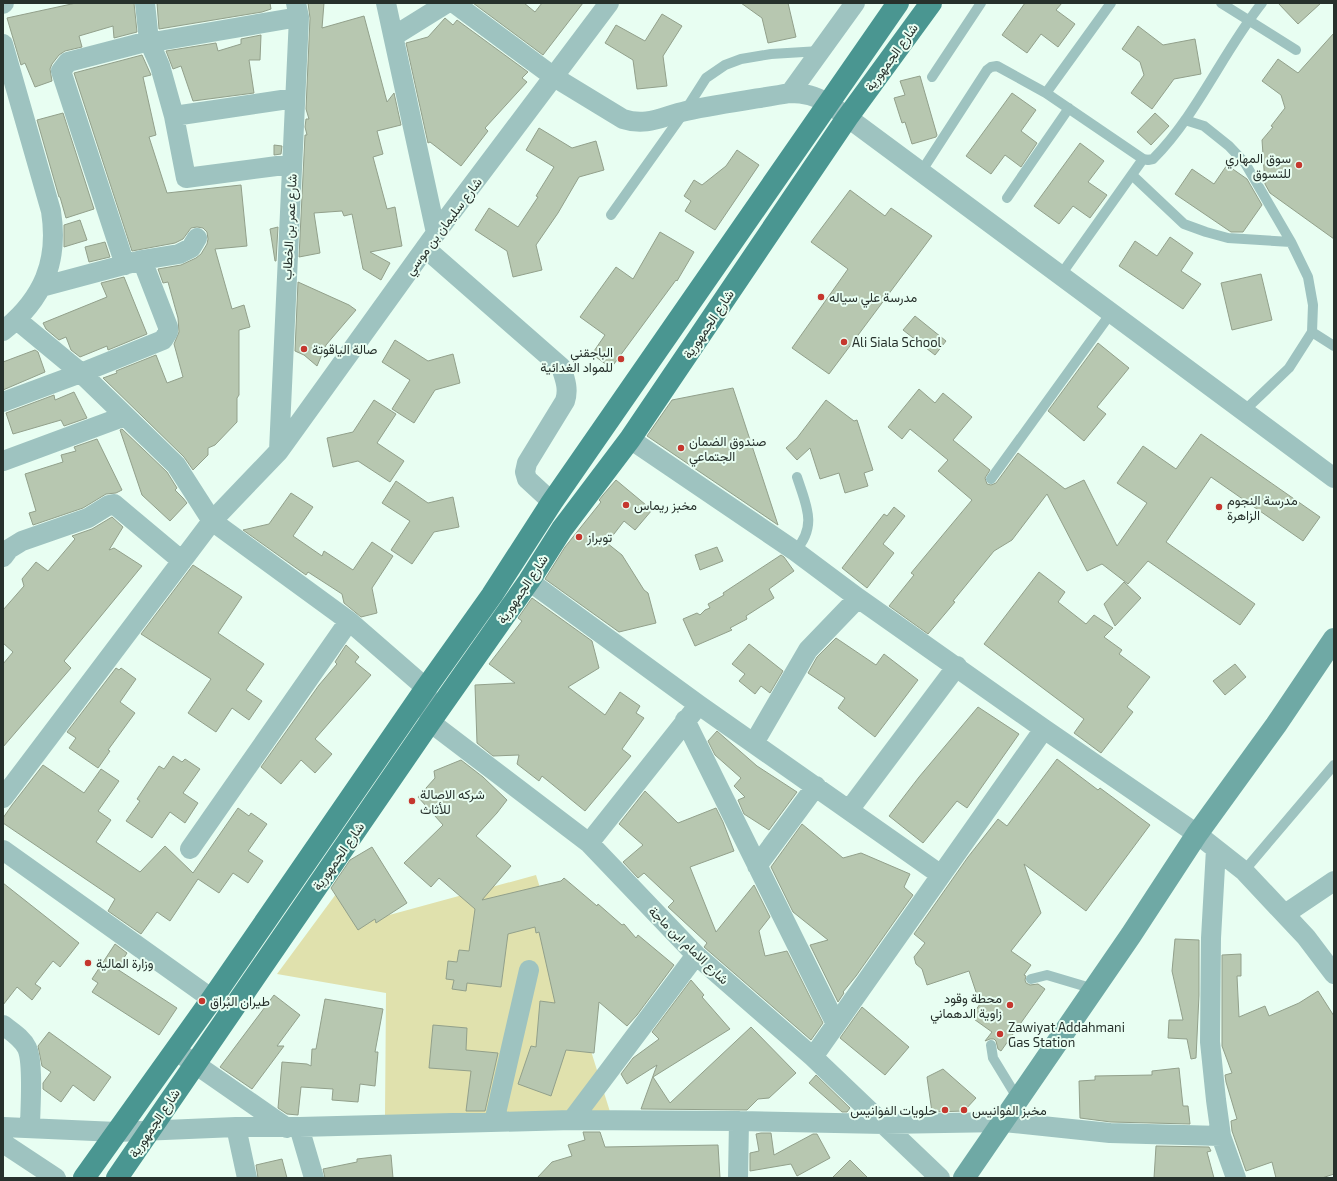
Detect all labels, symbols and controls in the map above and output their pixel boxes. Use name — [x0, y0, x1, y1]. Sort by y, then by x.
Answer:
street label: شارع الجمهورية — [861, 20, 922, 95]
place label: سوق المهاري للتسوق — [1225, 150, 1291, 182]
marker: سوق المهاري للتسوق — [1294, 160, 1304, 170]
street label: شارع عمر بن الخطاب — [278, 173, 302, 281]
street label: شارع سليمان بن موسي — [401, 174, 487, 280]
street label: شارع الجمهورية — [679, 287, 739, 363]
place label: مدرسة علي سياله — [829, 289, 917, 308]
marker: مدرسة علي سياله — [816, 292, 826, 302]
place label: Ali Siala School — [852, 334, 942, 350]
marker: Ali Siala School — [839, 337, 849, 347]
place label: صالة الياقوتة — [312, 341, 377, 358]
marker: صالة الياقوتة — [299, 344, 309, 354]
place label: الباجقني للمواد الغدائية — [540, 344, 613, 376]
marker: الباجقني للمواد الغدائية — [616, 354, 626, 364]
place label: صندوق الضمان الجتماعي — [689, 433, 767, 467]
marker: صندوق الضمان الجتماعي — [676, 443, 686, 453]
place label: مدرسة النجوم الزاهرة — [1227, 492, 1298, 524]
place label: مخبز ريماس — [634, 497, 697, 514]
marker: مخبز ريماس — [621, 500, 631, 510]
marker: مدرسة النجوم الزاهرة — [1214, 502, 1224, 512]
place label: توبراز — [586, 529, 612, 546]
marker: توبراز — [574, 532, 584, 542]
street label: شارع الجمهورية — [493, 552, 553, 628]
place label: شركه الاصالة للأثاث — [420, 786, 485, 817]
marker: شركه الاصالة للأثاث — [407, 796, 417, 806]
street label: شارع الجمهورية — [309, 819, 369, 894]
street label: شارع الامام ابن ماجة — [644, 903, 732, 989]
place label: وزارة المالية — [96, 955, 154, 972]
marker: وزارة المالية — [83, 958, 93, 968]
place label: محطة وقود زاوية الدهماني — [930, 990, 1002, 1024]
place label: طيران البُراق — [210, 993, 270, 1010]
marker: طيران البُراق — [197, 996, 207, 1006]
marker: محطة وقود زاوية الدهماني — [1005, 1000, 1015, 1010]
place label: Zawiyat Addahmani Gas Station — [1008, 1019, 1125, 1050]
marker: Zawiyat Addahmani Gas Station — [995, 1029, 1005, 1039]
street label: شارع الجمهورية — [125, 1086, 185, 1162]
place label: حلويات الفوانيس — [850, 1102, 937, 1119]
place label: مخبز الفوانيس — [972, 1102, 1047, 1119]
marker: حلويات الفوانيس — [940, 1105, 950, 1115]
marker: مخبز الفوانيس — [959, 1105, 969, 1115]

